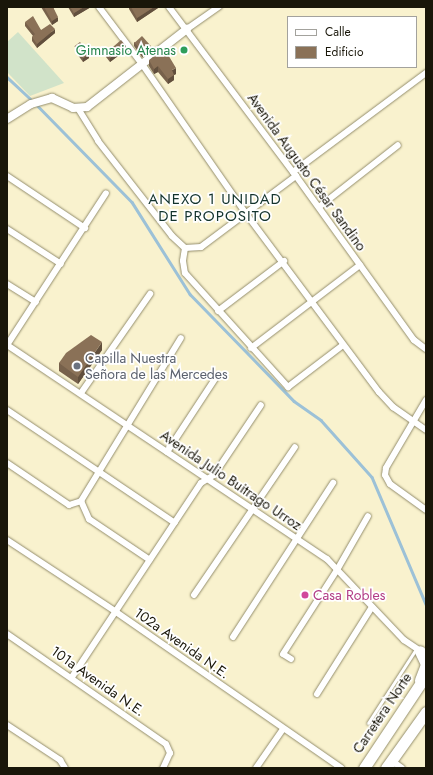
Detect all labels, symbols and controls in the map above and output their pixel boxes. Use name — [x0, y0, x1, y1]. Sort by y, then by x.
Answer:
legend — [287, 16, 417, 68]
text: Calle — [325, 23, 351, 41]
place label: Gimnasio Atenas — [76, 42, 176, 58]
text: Edificio — [325, 43, 364, 61]
marker: Gimnasio Atenas — [179, 45, 189, 55]
street label: Avenida Augusto César Sandino — [244, 90, 370, 254]
district label: ANEXO 1 UNIDAD DE PROPOSITO — [148, 190, 282, 225]
place label: Capilla Nuestra Señora de las Mercedes — [85, 350, 228, 382]
marker: Capilla Nuestra Señora de las Mercedes — [72, 361, 82, 371]
street label: Avenida Julio Buitrago Urroz — [157, 426, 305, 534]
place label: Casa Robles — [313, 587, 385, 603]
marker: Casa Robles — [300, 590, 310, 600]
street label: 102a Avenida N.E. — [131, 604, 233, 682]
street label: 101a Avenida N.E. — [48, 642, 148, 720]
street label: Carretera Norte — [349, 670, 415, 756]

